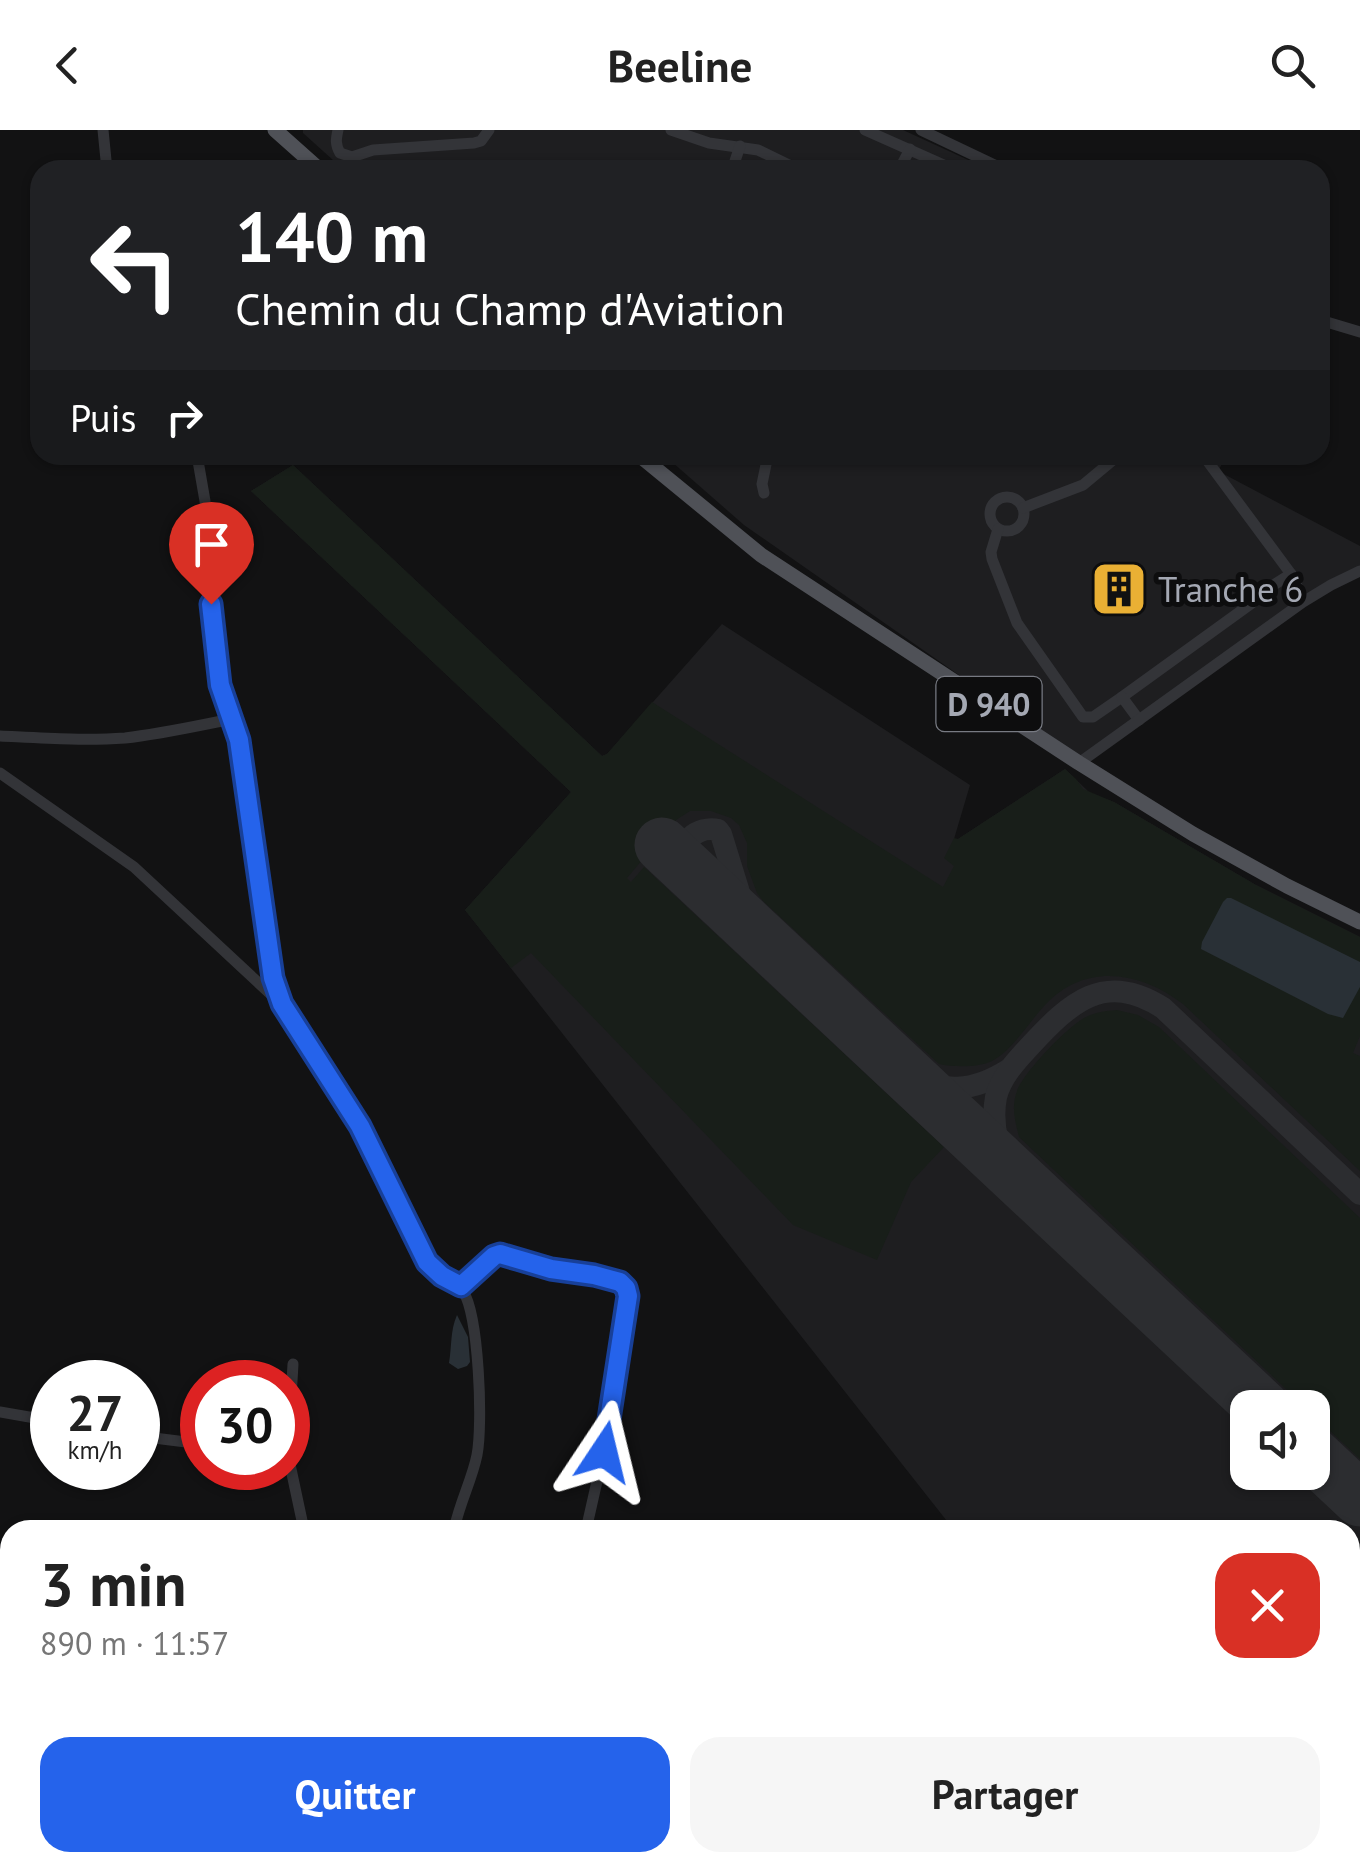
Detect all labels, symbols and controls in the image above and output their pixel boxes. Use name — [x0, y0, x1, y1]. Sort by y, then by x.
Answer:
text: Beeline — [608, 36, 752, 94]
icon: back — [40, 38, 95, 93]
icon: search — [1265, 38, 1320, 93]
text: 140 m — [235, 191, 428, 281]
icon: left — [70, 200, 200, 330]
text: Chemin du Champ d'Aviation — [235, 279, 785, 337]
icon: right — [157, 390, 212, 445]
text: Puis — [70, 393, 137, 442]
pin — [169, 502, 254, 605]
icon: arrive — [184, 517, 239, 572]
building icon: Tranche 6 — [1089, 559, 1149, 619]
place label: Tranche 6 — [1158, 566, 1303, 612]
road number: D 940 — [936, 677, 1042, 731]
speed limit sign: 30 — [180, 1360, 310, 1490]
text: 27 — [67, 1380, 123, 1445]
map controls — [1230, 1390, 1330, 1490]
button: sound — [1230, 1390, 1330, 1490]
position arrow — [552, 1400, 656, 1504]
text: km/h — [68, 1434, 122, 1466]
text: 3 min — [40, 1545, 186, 1623]
button: close — [1215, 1553, 1320, 1658]
text: 890 m · 11:57 — [40, 1622, 229, 1664]
button: Quitter — [40, 1737, 670, 1852]
button: Partager — [690, 1737, 1320, 1852]

